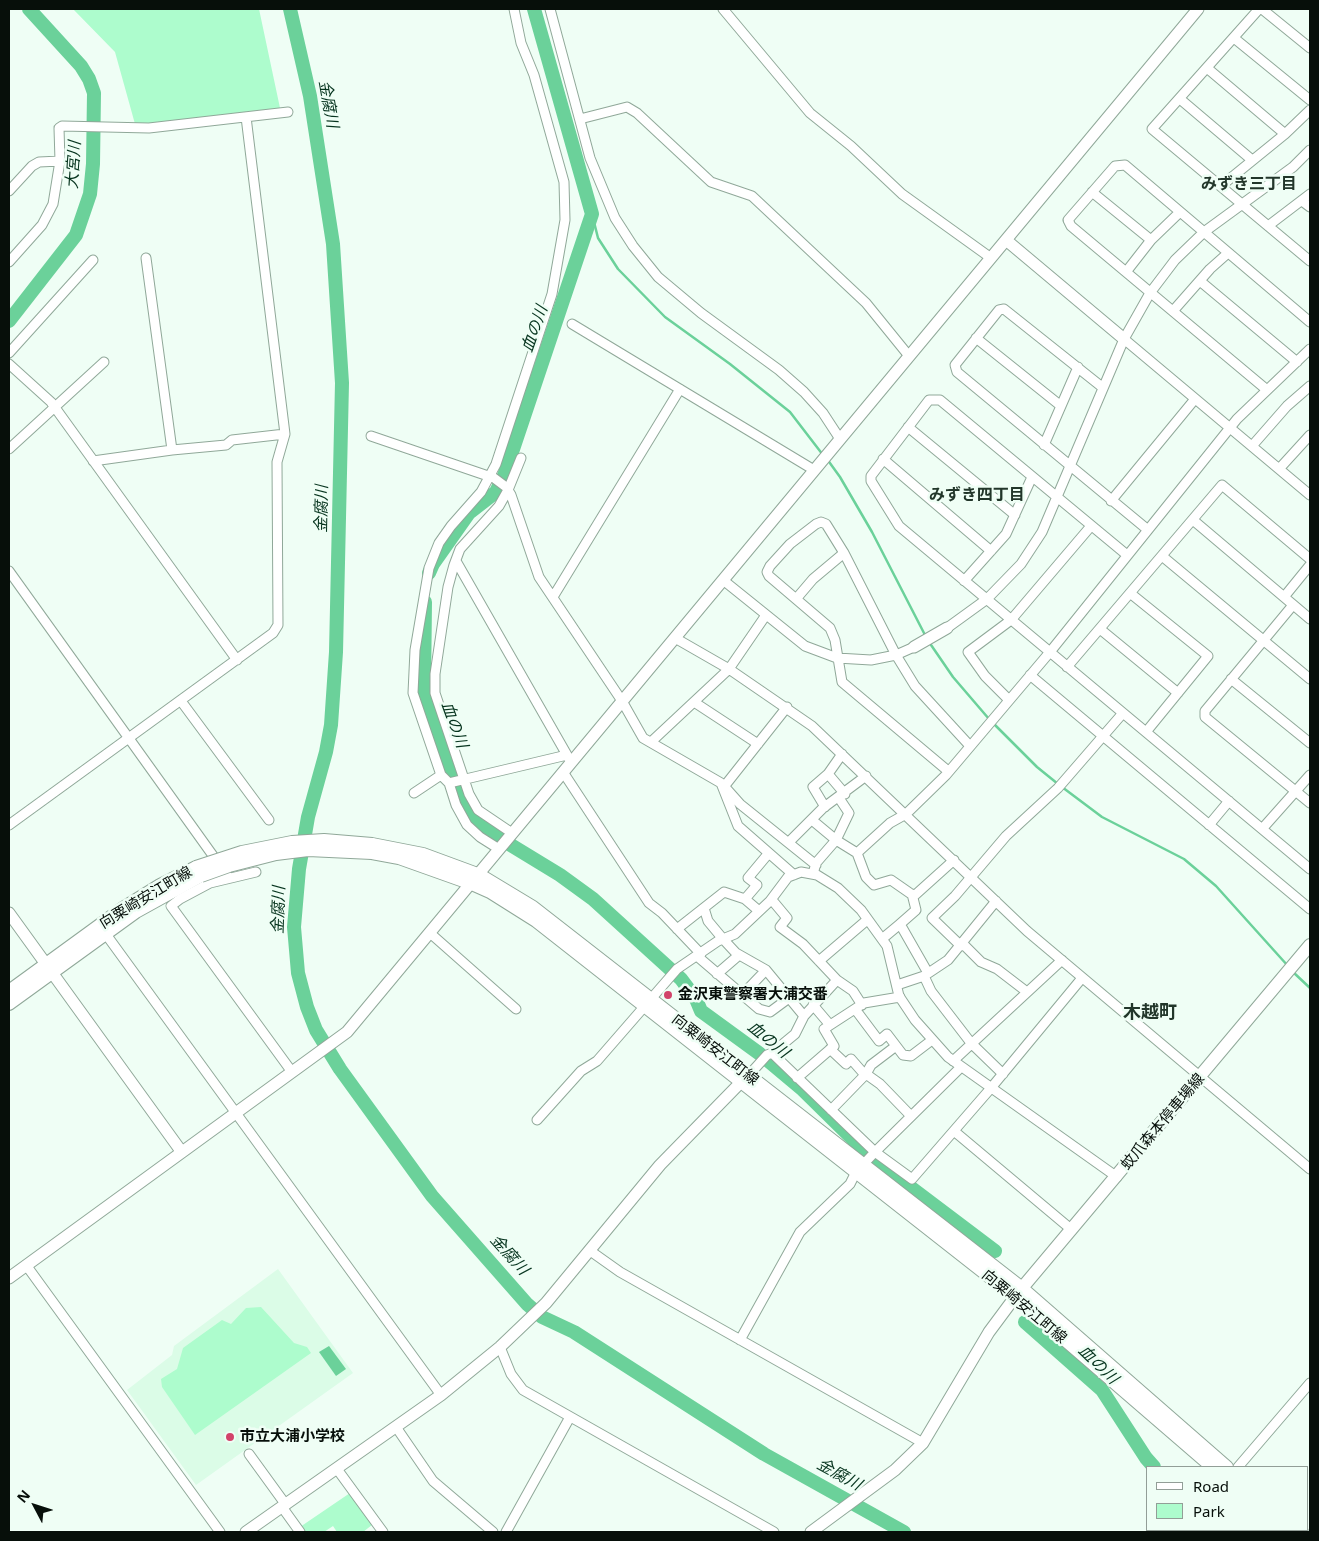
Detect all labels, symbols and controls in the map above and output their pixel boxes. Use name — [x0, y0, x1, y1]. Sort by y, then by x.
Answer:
water label: 金腐川 — [314, 79, 342, 129]
water label: 大宮川 — [63, 140, 85, 190]
district label: みずき三丁目 — [1201, 174, 1297, 194]
water label: 血の川 — [518, 303, 552, 355]
water label: 金腐川 — [312, 485, 332, 533]
district label: みずき四丁目 — [929, 485, 1025, 505]
water label: 血の川 — [437, 699, 471, 751]
street label: 向粟崎安江町線 — [96, 863, 196, 933]
water label: 金腐川 — [269, 886, 289, 934]
place label: 金沢東警察署大浦交番 — [678, 986, 828, 1004]
marker: 金沢東警察署大浦交番 — [662, 989, 674, 1001]
district label: 木越町 — [1123, 1002, 1177, 1024]
street label: 向粟崎安江町線 — [668, 1011, 762, 1089]
water label: 血の川 — [743, 1017, 793, 1063]
street label: 蚊爪森本停車場線 — [1118, 1070, 1208, 1174]
water label: 金腐川 — [486, 1231, 532, 1279]
street label: 向粟崎安江町線 — [978, 1266, 1070, 1348]
water label: 血の川 — [1074, 1341, 1122, 1389]
place label: 市立大浦小学校 — [240, 1428, 345, 1446]
marker: 市立大浦小学校 — [224, 1431, 236, 1443]
water label: 金腐川 — [813, 1455, 865, 1495]
legend — [1146, 1466, 1309, 1531]
text: Road — [1193, 1476, 1229, 1496]
north arrow — [10, 1481, 60, 1531]
text: N — [12, 1486, 34, 1507]
text: Park — [1193, 1501, 1225, 1521]

